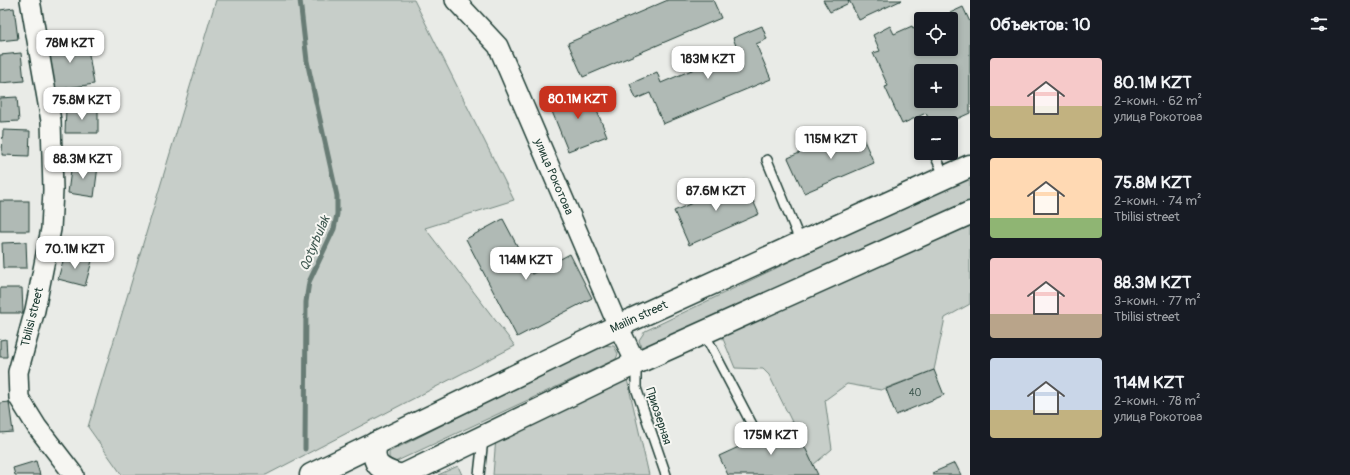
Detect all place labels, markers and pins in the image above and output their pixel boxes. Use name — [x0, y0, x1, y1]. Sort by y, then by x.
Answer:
pin: 78M KZT — [33, 30, 107, 64]
pin: 183M KZT — [667, 46, 749, 80]
pin: 80.1M KZT — [532, 86, 624, 120]
pin: 75.8M KZT — [36, 87, 128, 121]
pin: 115M KZT — [790, 126, 872, 160]
pin: 88.3M KZT — [37, 146, 129, 180]
pin: 87.6M KZT — [670, 178, 762, 212]
pin: 70.1M KZT — [29, 236, 121, 270]
pin: 114M KZT — [485, 247, 567, 281]
pin: 175M KZT — [730, 422, 812, 456]

